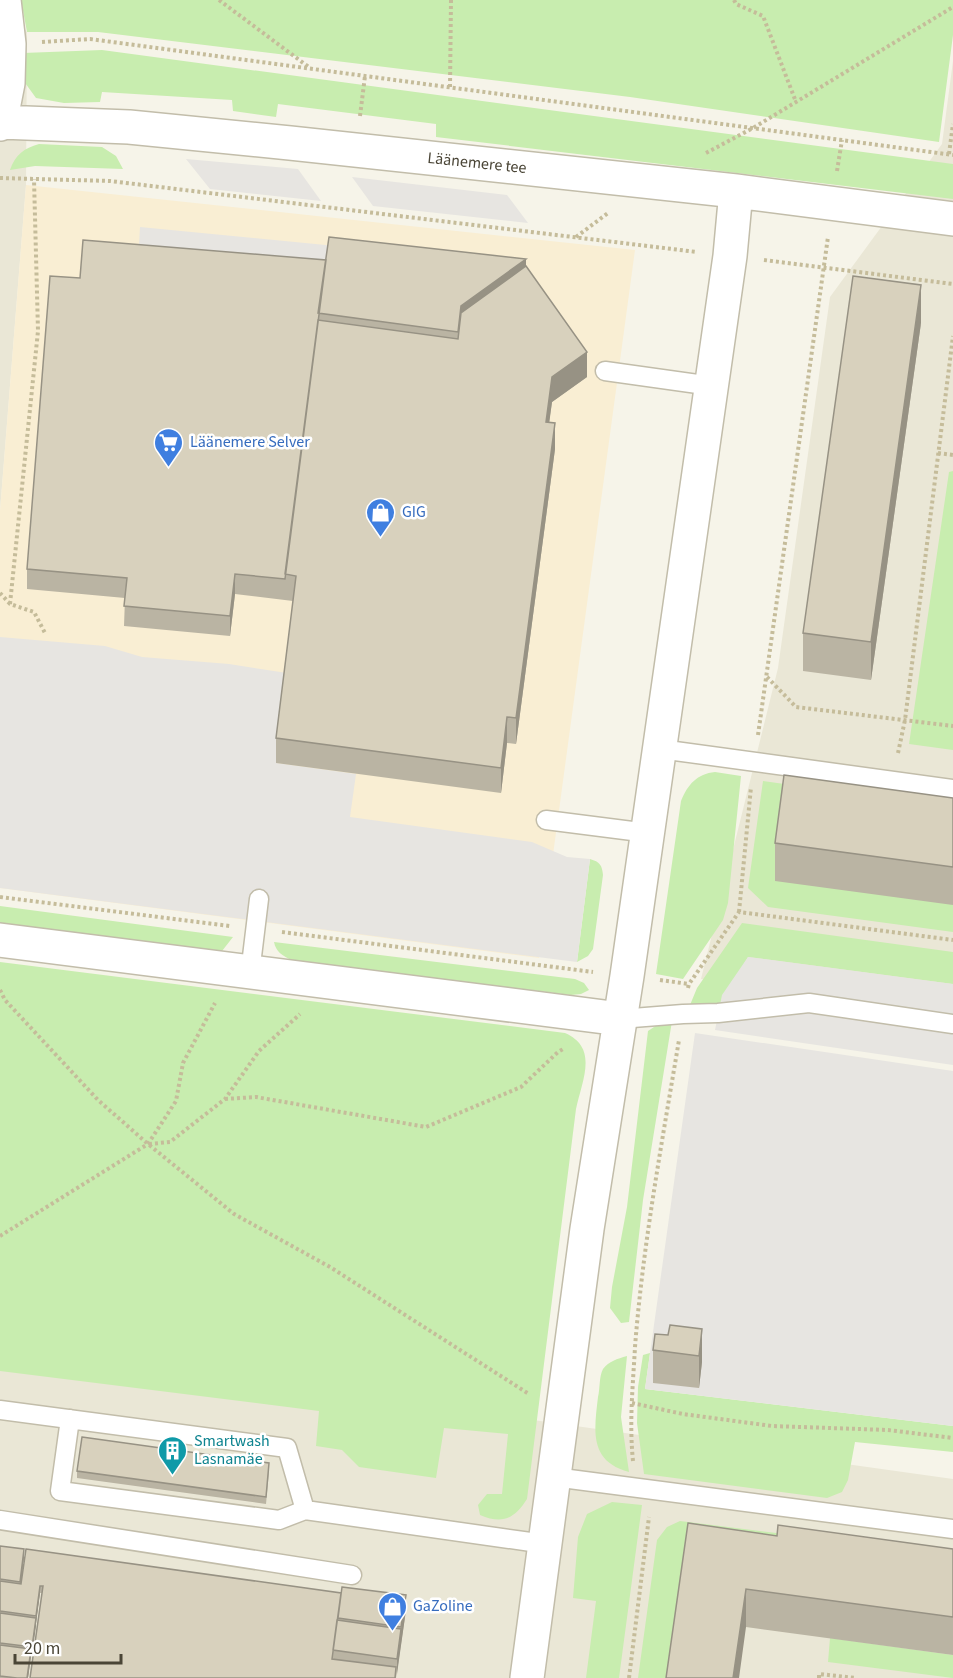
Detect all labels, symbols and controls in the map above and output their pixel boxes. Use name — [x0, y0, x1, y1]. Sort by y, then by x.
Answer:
street label: Läänemere tee — [426, 147, 528, 179]
supermarket icon: Läänemere Selver — [153, 426, 185, 468]
place label: Läänemere Selver — [190, 431, 310, 453]
shop icon: GIG — [365, 496, 397, 538]
place label: GIG — [402, 501, 426, 523]
place label: Smartwash Lasnamäe — [194, 1430, 270, 1470]
building icon: Smartwash Lasnamäe — [157, 1434, 189, 1476]
shop icon: GaZoline — [376, 1590, 408, 1632]
place label: GaZoline — [413, 1595, 473, 1617]
scale bar — [15, 1627, 122, 1665]
text: 20 m — [24, 1636, 60, 1661]

